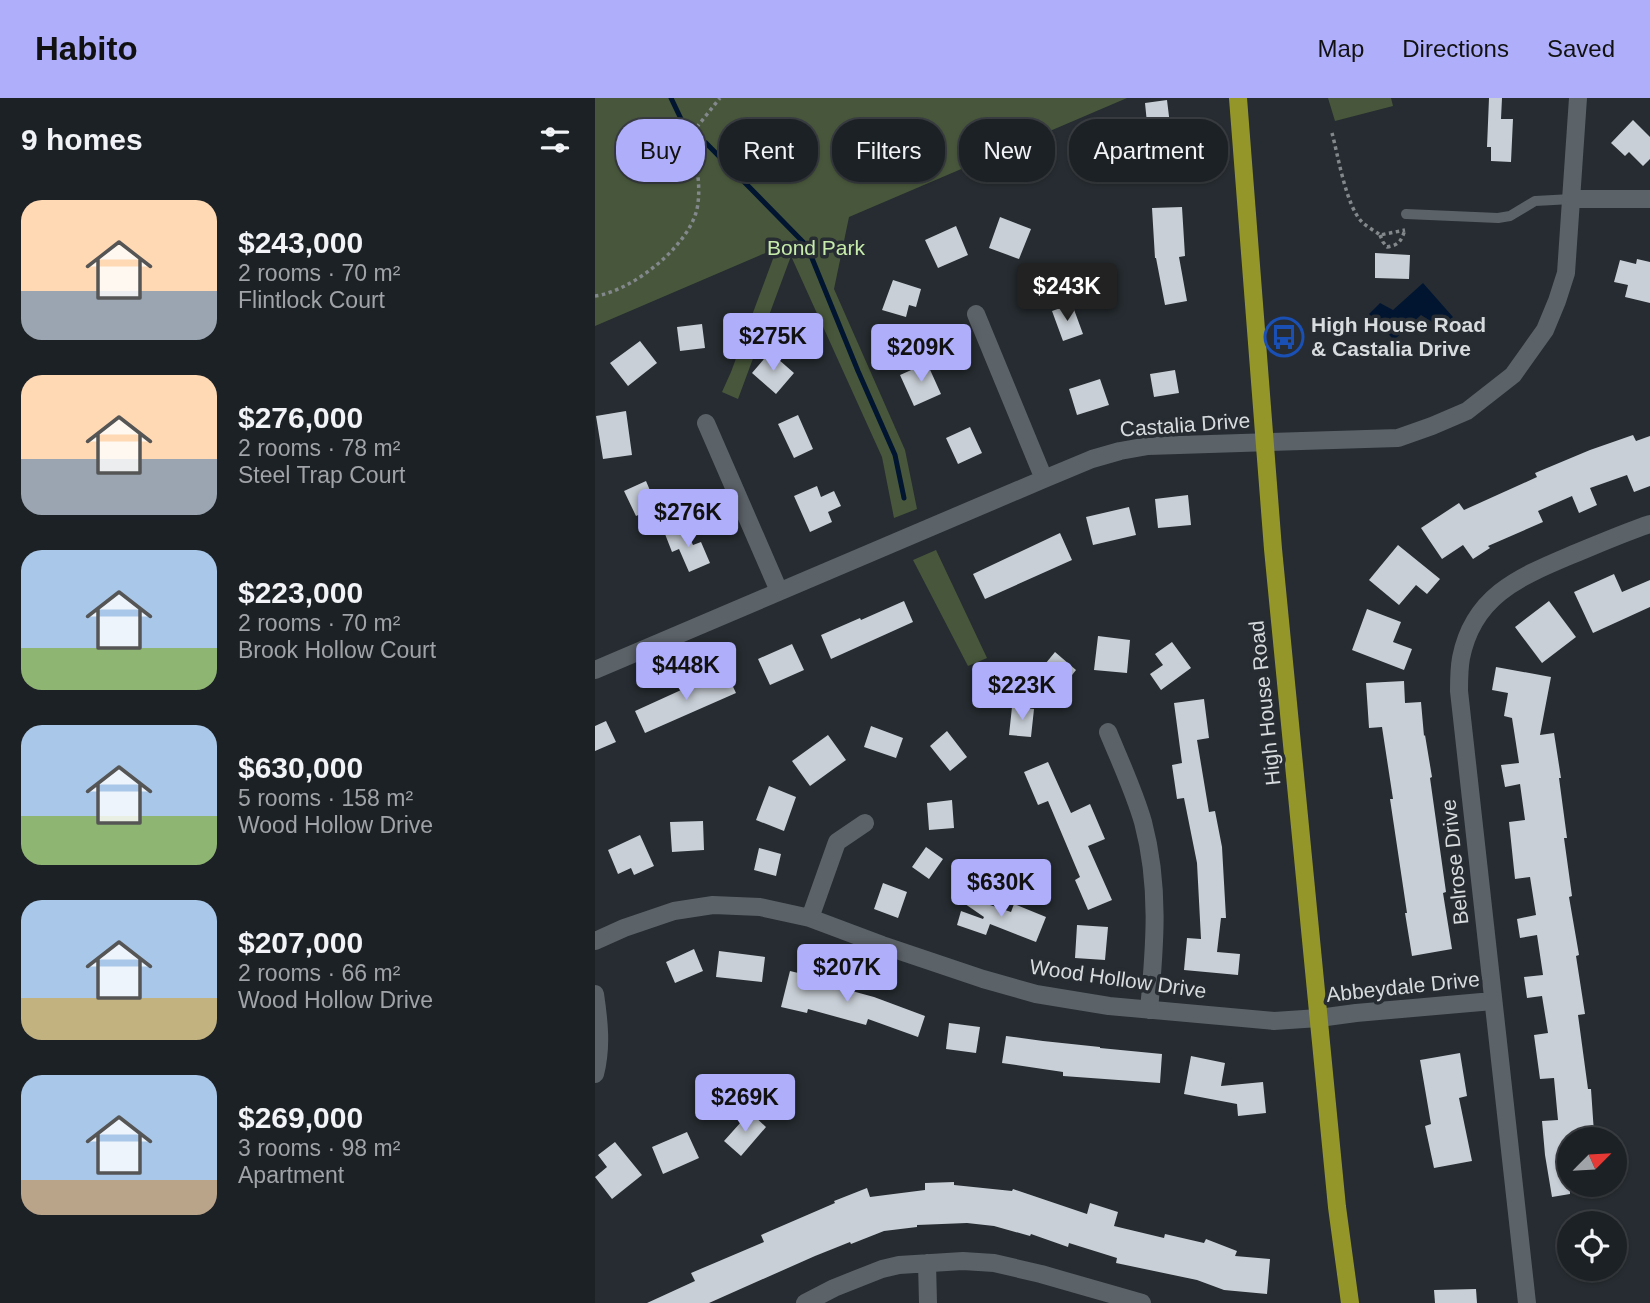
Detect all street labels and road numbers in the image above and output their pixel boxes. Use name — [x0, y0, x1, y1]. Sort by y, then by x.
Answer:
street label: Castalia Drive — [1119, 408, 1251, 441]
street label: High House Road — [1244, 619, 1285, 787]
street label: Belrose Drive — [1436, 798, 1473, 926]
street label: Wood Hollow Drive — [1028, 955, 1208, 1002]
street label: Abbeydale Drive — [1325, 967, 1481, 1006]

